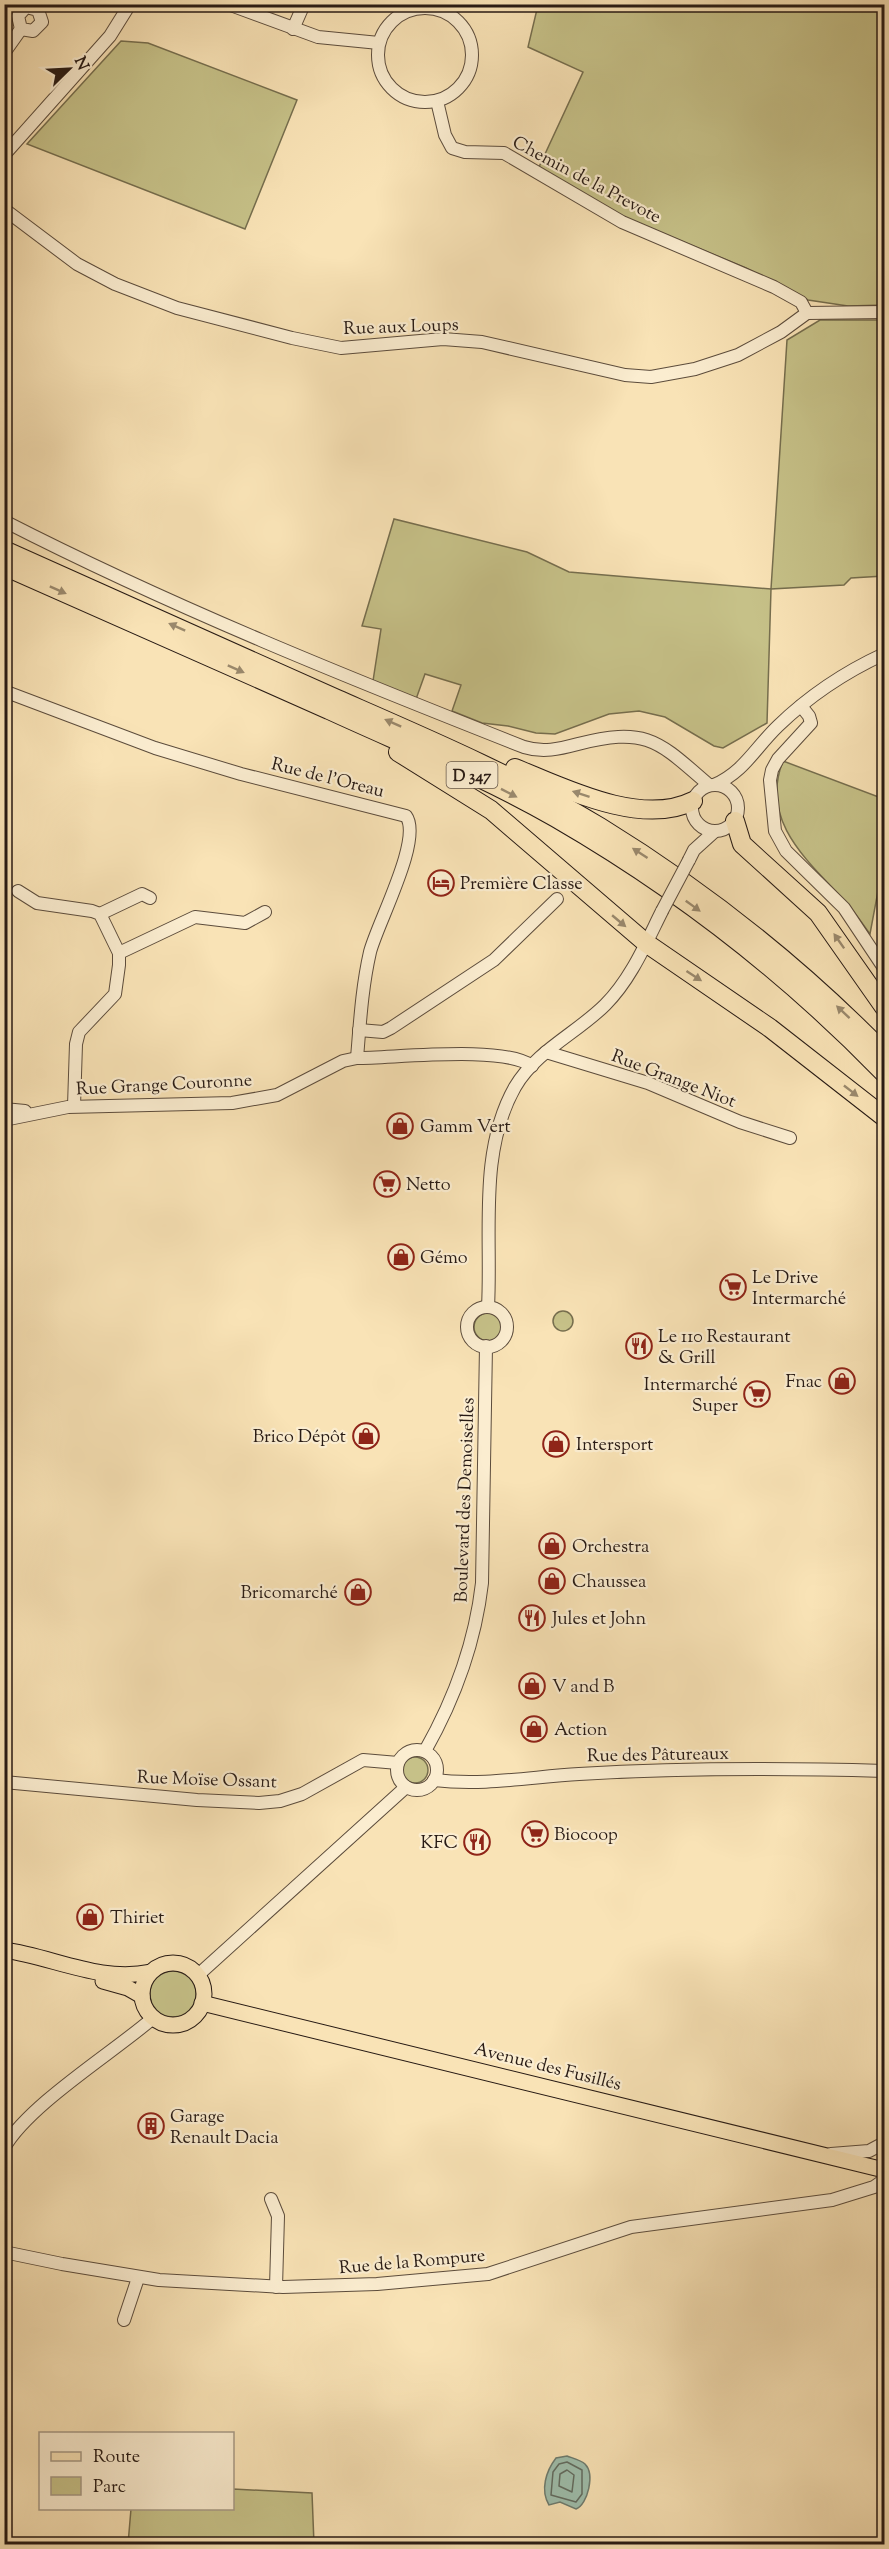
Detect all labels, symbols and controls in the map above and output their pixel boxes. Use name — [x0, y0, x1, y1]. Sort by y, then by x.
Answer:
north arrow — [39, 39, 99, 99]
text: N — [67, 53, 94, 75]
street label: Chemin de la Prevote — [507, 131, 665, 231]
street label: Rue aux Loups — [343, 313, 459, 343]
one-way arrow — [49, 585, 66, 594]
one-way arrow — [167, 622, 185, 632]
one-way arrow — [227, 664, 245, 674]
one-way arrow — [385, 719, 402, 728]
street label: Rue de l'Oreau — [268, 752, 387, 806]
road number: D 347 — [446, 762, 498, 788]
one-way arrow — [501, 788, 518, 798]
one-way arrow — [572, 789, 590, 799]
one-way arrow — [632, 848, 648, 859]
hotel icon: Première Classe — [426, 868, 456, 898]
place label: Première Classe — [460, 872, 583, 898]
one-way arrow — [685, 900, 700, 912]
one-way arrow — [611, 914, 626, 927]
one-way arrow — [834, 933, 846, 949]
one-way arrow — [685, 970, 701, 982]
one-way arrow — [835, 1005, 850, 1019]
street label: Rue Grange Niot — [607, 1044, 739, 1116]
street label: Rue Grange Couronne — [75, 1068, 253, 1104]
one-way arrow — [843, 1084, 859, 1097]
shop icon: Gamm Vert — [385, 1111, 415, 1141]
place label: Gamm Vert — [420, 1115, 511, 1141]
supermarket icon: Netto — [372, 1169, 402, 1199]
place label: Netto — [406, 1173, 451, 1199]
shop icon: Gémo — [386, 1242, 416, 1272]
place label: Gémo — [420, 1246, 468, 1272]
place label: Le Drive Intermarché — [752, 1266, 846, 1313]
supermarket icon: Le Drive Intermarché — [718, 1272, 748, 1302]
place label: Le 110 Restaurant & Grill — [658, 1325, 791, 1372]
restaurant icon: Le 110 Restaurant & Grill — [624, 1331, 654, 1361]
shop icon: Fnac — [827, 1366, 857, 1396]
place label: Fnac — [785, 1370, 822, 1396]
place label: Intermarché Super — [644, 1373, 738, 1420]
supermarket icon: Intermarché Super — [742, 1379, 772, 1409]
street label: Boulevard des Demoiselles — [449, 1397, 483, 1603]
shop icon: Brico Dépôt — [351, 1421, 381, 1451]
place label: Brico Dépôt — [253, 1425, 346, 1451]
shop icon: Intersport — [541, 1429, 571, 1459]
place label: Intersport — [576, 1433, 653, 1459]
shop icon: Orchestra — [537, 1531, 567, 1561]
place label: Orchestra — [572, 1535, 649, 1561]
shop icon: Chaussea — [537, 1566, 567, 1596]
place label: Chaussea — [572, 1570, 646, 1596]
shop icon: Bricomarché — [343, 1577, 373, 1607]
place label: Bricomarché — [240, 1581, 338, 1607]
restaurant icon: Jules et John — [517, 1603, 547, 1633]
place label: Jules et John — [551, 1607, 647, 1633]
shop icon: V and B — [517, 1671, 547, 1701]
place label: V and B — [552, 1675, 614, 1701]
shop icon: Action — [519, 1714, 549, 1744]
place label: Action — [554, 1718, 608, 1744]
street label: Rue des Pâtureaux — [587, 1742, 729, 1770]
street label: Rue Moïse Ossant — [137, 1766, 277, 1796]
supermarket icon: Biocoop — [520, 1819, 550, 1849]
place label: Biocoop — [554, 1823, 618, 1849]
restaurant icon: KFC — [462, 1827, 492, 1857]
place label: KFC — [420, 1831, 458, 1857]
shop icon: Thiriet — [75, 1902, 105, 1932]
place label: Thiriet — [110, 1906, 164, 1932]
street label: Avenue des Fusillés — [471, 2037, 624, 2099]
place label: Garage Renault Dacia — [170, 2105, 279, 2152]
building icon: Garage Renault Dacia — [136, 2111, 166, 2141]
street label: Rue de la Rompure — [338, 2244, 486, 2282]
legend — [39, 2432, 234, 2510]
text: Route — [93, 2445, 140, 2471]
text: Parc — [93, 2475, 126, 2501]

